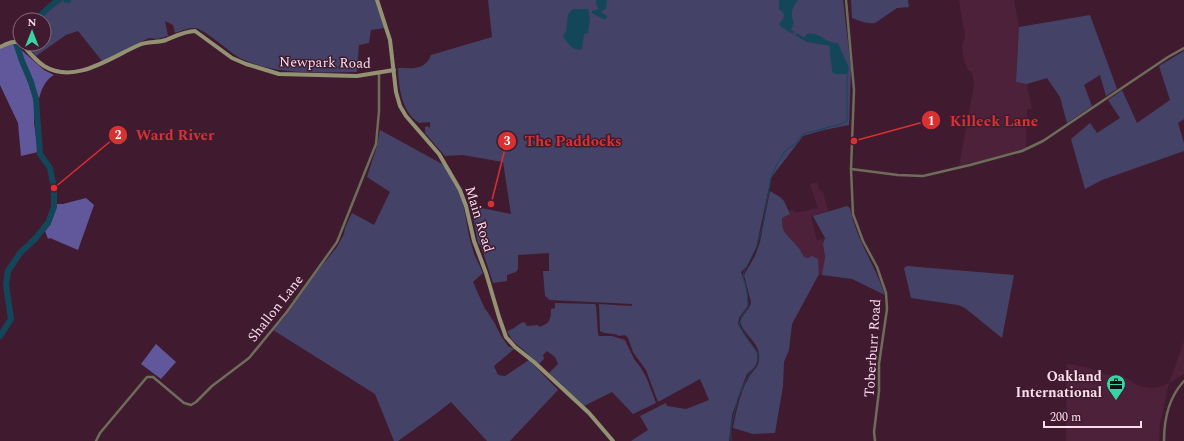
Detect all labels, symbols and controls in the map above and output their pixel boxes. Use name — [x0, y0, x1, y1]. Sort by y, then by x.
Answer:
north arrow — [12, 12, 52, 52]
text: N — [28, 14, 37, 31]
street label: Newpark Road — [279, 51, 371, 74]
callout: Killeek Lane — [921, 107, 1046, 134]
text: Killeek Lane — [950, 110, 1038, 133]
text: 1 — [928, 112, 934, 131]
callout: Ward River — [108, 121, 222, 148]
text: Ward River — [136, 124, 215, 147]
text: 2 — [115, 126, 122, 145]
callout: The Paddocks — [497, 127, 630, 154]
text: The Paddocks — [524, 130, 622, 153]
text: 3 — [504, 132, 511, 151]
street label: Main Road — [460, 184, 500, 255]
street label: Shallon Lane — [242, 270, 309, 346]
street label: Toberburr Road — [859, 298, 886, 398]
place label: Oakland International — [1015, 366, 1102, 403]
office icon: Oakland International — [1105, 373, 1127, 401]
scale bar — [1044, 403, 1141, 429]
text: 200 m — [1050, 408, 1081, 427]

